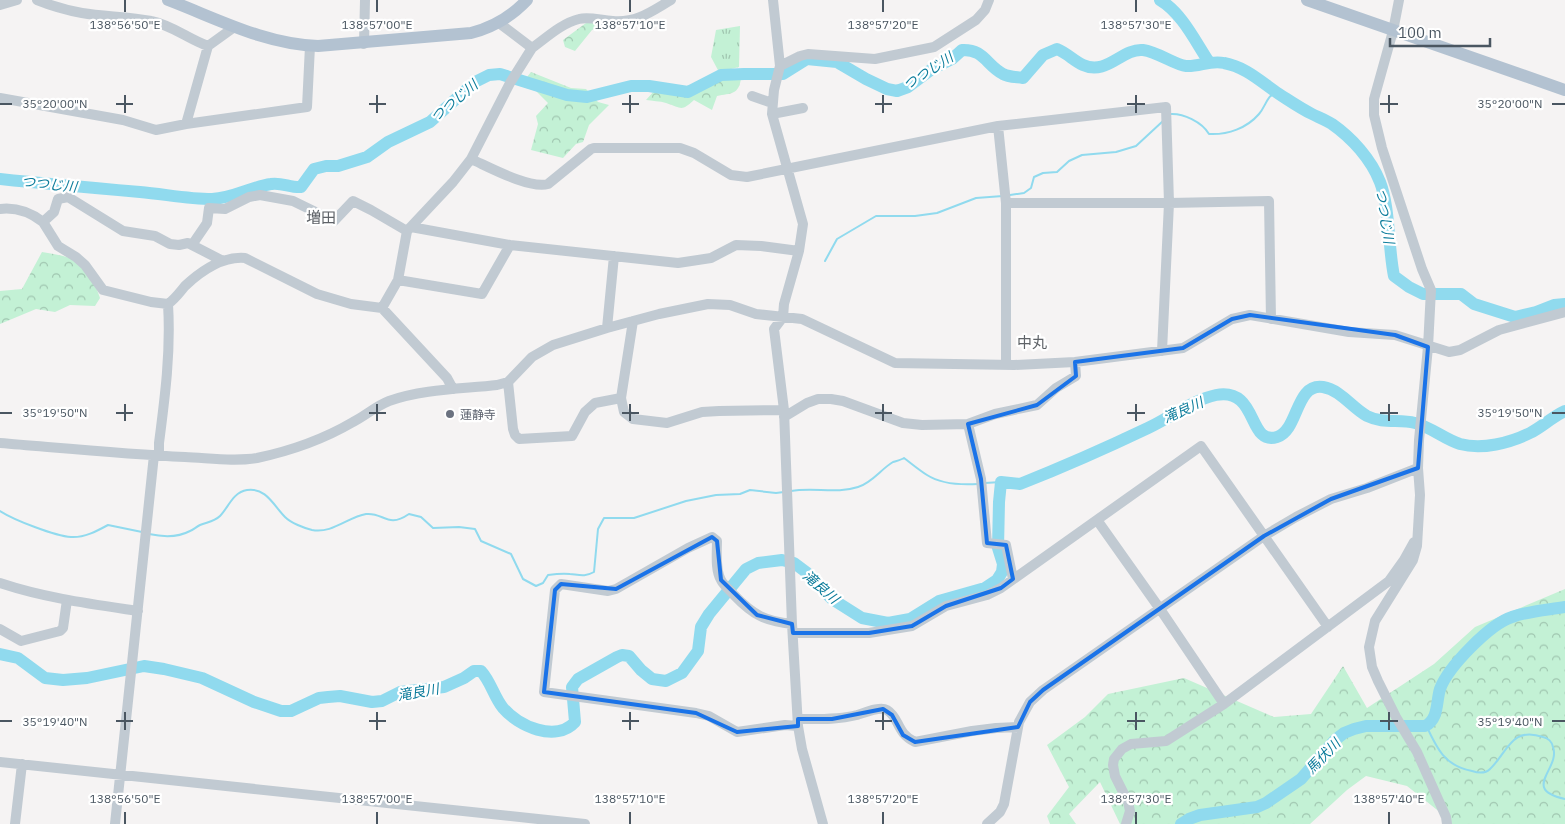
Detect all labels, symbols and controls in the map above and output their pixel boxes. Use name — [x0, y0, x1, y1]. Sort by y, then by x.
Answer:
scale bar — [1390, 15, 1490, 47]
text: 138°56'50"E — [90, 17, 160, 32]
text: 138°57'00"E — [342, 17, 412, 32]
text: 138°57'10"E — [595, 17, 665, 32]
text: 138°57'20"E — [848, 17, 918, 32]
text: 138°57'30"E — [1101, 17, 1171, 32]
text: 100 m — [1398, 23, 1442, 42]
water label: つつじ川 — [900, 47, 958, 94]
water label: つつじ川 — [427, 75, 483, 126]
text: 35°20'00"N — [22, 96, 88, 111]
text: 35°20'00"N — [1477, 96, 1543, 111]
water label: つつじ川 — [20, 172, 80, 196]
water label: つつじ川 — [1372, 187, 1399, 247]
district label: 増田 — [306, 208, 336, 227]
district label: 中丸 — [1017, 333, 1047, 352]
water label: 滝良川 — [1160, 392, 1208, 427]
text: 35°19'50"N — [22, 405, 88, 420]
text: 35°19'50"N — [1477, 405, 1543, 420]
place label: 蓮静寺 — [460, 407, 496, 422]
marker: 蓮静寺 — [444, 408, 456, 420]
water label: 滝良川 — [799, 566, 844, 609]
water label: 滝良川 — [396, 679, 442, 705]
text: 35°19'40"N — [22, 714, 88, 729]
text: 35°19'40"N — [1477, 714, 1543, 729]
water label: 馬伏川 — [1302, 733, 1345, 777]
text: 138°56'50"E — [90, 791, 160, 806]
text: 138°57'00"E — [342, 791, 412, 806]
text: 138°57'10"E — [595, 791, 665, 806]
text: 138°57'20"E — [848, 791, 918, 806]
text: 138°57'30"E — [1101, 791, 1171, 806]
text: 138°57'40"E — [1354, 791, 1424, 806]

